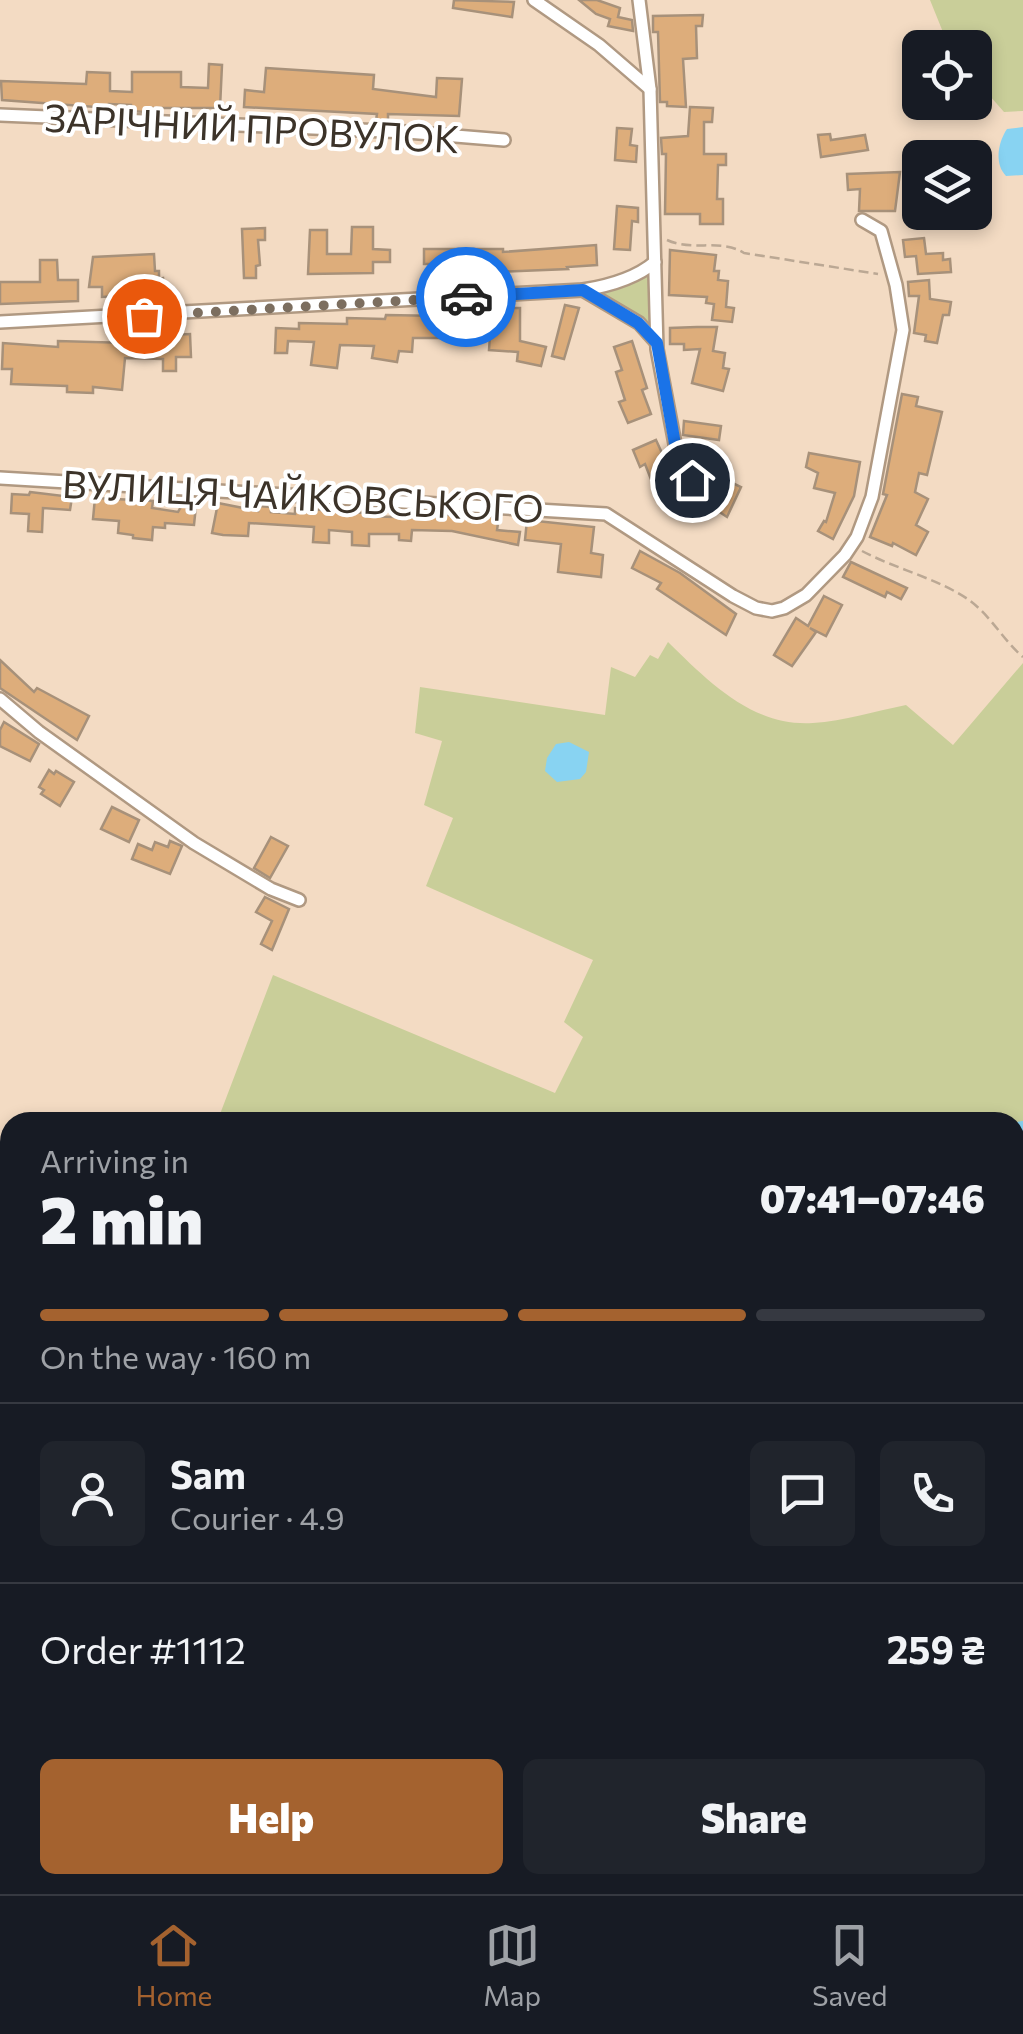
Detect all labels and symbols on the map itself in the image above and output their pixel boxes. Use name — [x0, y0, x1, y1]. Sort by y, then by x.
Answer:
street label: ЗАРІЧНИЙ ПРОВУЛОК — [43, 93, 461, 161]
courier — [416, 247, 516, 347]
pin — [102, 274, 187, 359]
pin — [650, 438, 735, 523]
street label: ВУЛИЦЯ ЧАЙКОВСЬКОГО — [61, 459, 545, 531]

